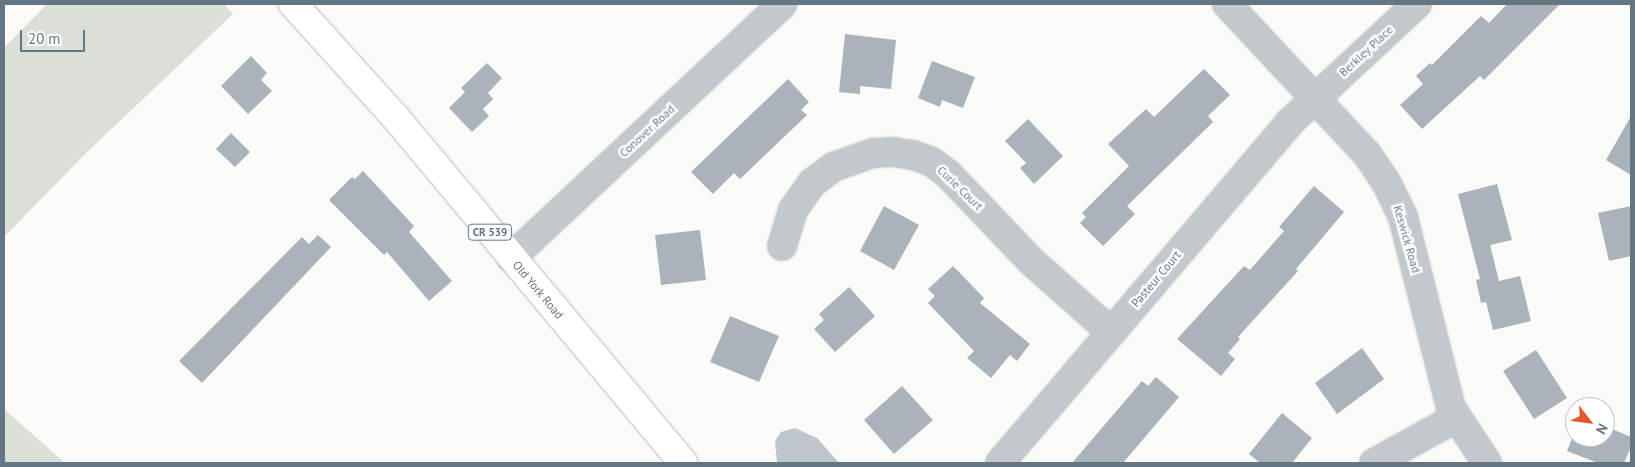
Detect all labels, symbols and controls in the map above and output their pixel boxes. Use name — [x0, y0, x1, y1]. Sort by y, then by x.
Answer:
scale bar — [22, 20, 88, 52]
street label: Berkley Place — [1336, 22, 1396, 80]
text: 20 m — [28, 29, 61, 48]
street label: Conover Road — [616, 102, 678, 160]
street label: Curie Court — [934, 163, 986, 213]
street label: Keswick Road — [1390, 204, 1424, 274]
road number: CR 539 — [468, 223, 512, 240]
street label: Pasteur Court — [1128, 248, 1184, 310]
street label: Old York Road — [509, 258, 567, 322]
north arrow — [1565, 397, 1615, 447]
text: N — [1592, 421, 1612, 437]

